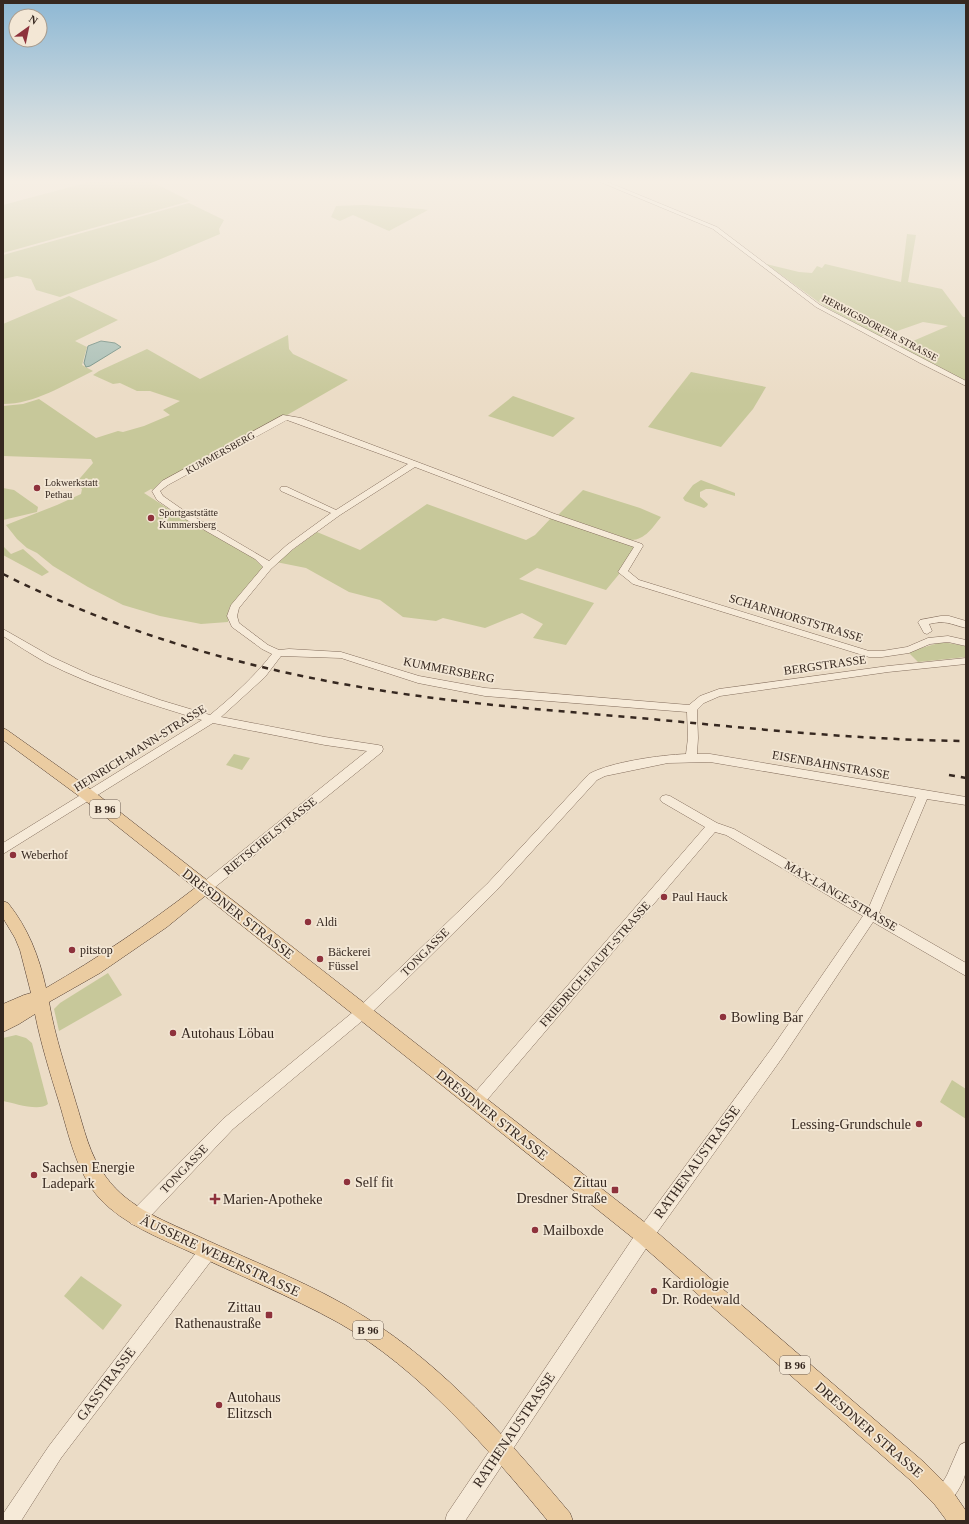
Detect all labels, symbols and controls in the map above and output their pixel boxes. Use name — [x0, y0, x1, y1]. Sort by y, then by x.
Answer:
north arrow — [8, 8, 48, 48]
text: N — [27, 12, 40, 27]
street label: HERWIGSDORFER STRASSE — [820, 293, 940, 363]
street label: KUMMERSBERG — [184, 429, 256, 477]
place label: Lokwerkstatt Pethau — [45, 477, 98, 500]
marker: Lokwerkstatt Pethau — [32, 483, 42, 493]
place label: Sportgaststätte Kummersberg — [159, 507, 218, 530]
marker: Sportgaststätte Kummersberg — [146, 513, 156, 523]
street label: SCHARNHORSTSTRASSE — [727, 591, 865, 645]
street label: BERGSTRASSE — [783, 652, 867, 678]
street label: KUMMERSBERG — [402, 654, 496, 686]
street label: HEINRICH-MANN-STRASSE — [71, 701, 209, 795]
street label: EISENBAHNSTRASSE — [771, 748, 891, 782]
street label: RIETSCHELSTRASSE — [221, 794, 319, 878]
road number: B 96 — [90, 800, 120, 818]
place label: Weberhof — [21, 848, 68, 862]
marker: Weberhof — [8, 850, 18, 860]
street label: MAX-LANGE-STRASSE — [782, 858, 900, 934]
street label: DRESDNER STRASSE — [179, 866, 297, 962]
place label: Paul Hauck — [672, 890, 728, 904]
marker: Paul Hauck — [659, 892, 669, 902]
street label: FRIEDRICH-HAUPT-STRASSE — [537, 898, 653, 1030]
place label: Aldi — [316, 915, 338, 929]
marker: Aldi — [303, 917, 313, 927]
street label: TONGASSE — [398, 925, 452, 979]
place label: pitstop — [80, 943, 113, 957]
marker: pitstop — [67, 945, 77, 955]
place label: Bäckerei Füssel — [328, 945, 371, 973]
marker: Bäckerei Füssel — [315, 954, 325, 964]
place label: Bowling Bar — [731, 1010, 803, 1025]
marker: Bowling Bar — [718, 1012, 728, 1022]
place label: Autohaus Löbau — [181, 1026, 274, 1041]
marker: Autohaus Löbau — [168, 1028, 178, 1038]
street label: DRESDNER STRASSE — [433, 1067, 551, 1163]
street label: RATHENAUSTRASSE — [651, 1103, 743, 1221]
place label: Lessing-Grundschule — [791, 1117, 911, 1132]
marker: Lessing-Grundschule — [914, 1119, 924, 1129]
street label: TONGASSE — [157, 1142, 211, 1196]
place label: Sachsen Energie Ladepark — [42, 1160, 135, 1191]
marker: Sachsen Energie Ladepark — [29, 1170, 39, 1180]
place label: Self fit — [355, 1175, 394, 1190]
place label: Zittau Dresdner Straße — [516, 1175, 607, 1206]
marker: Self fit — [342, 1177, 352, 1187]
marker: Zittau Dresdner Straße — [610, 1185, 620, 1195]
place label: Marien-Apotheke — [223, 1192, 323, 1207]
marker: Marien-Apotheke — [210, 1194, 220, 1204]
street label: ÄUSSERE WEBERSTRASSE — [138, 1211, 303, 1300]
place label: Mailboxde — [543, 1223, 604, 1238]
marker: Mailboxde — [530, 1225, 540, 1235]
place label: Kardiologie Dr. Rodewald — [662, 1276, 740, 1307]
marker: Kardiologie Dr. Rodewald — [649, 1286, 659, 1296]
place label: Zittau Rathenaustraße — [175, 1300, 261, 1331]
marker: Zittau Rathenaustraße — [264, 1310, 274, 1320]
road number: B 96 — [353, 1321, 383, 1339]
street label: GASSTRASSE — [74, 1344, 138, 1424]
road number: B 96 — [780, 1356, 810, 1374]
street label: RATHENAUSTRASSE — [470, 1370, 558, 1490]
street label: DRESDNER STRASSE — [812, 1379, 926, 1481]
place label: Autohaus Elitzsch — [227, 1390, 281, 1421]
marker: Autohaus Elitzsch — [214, 1400, 224, 1410]

